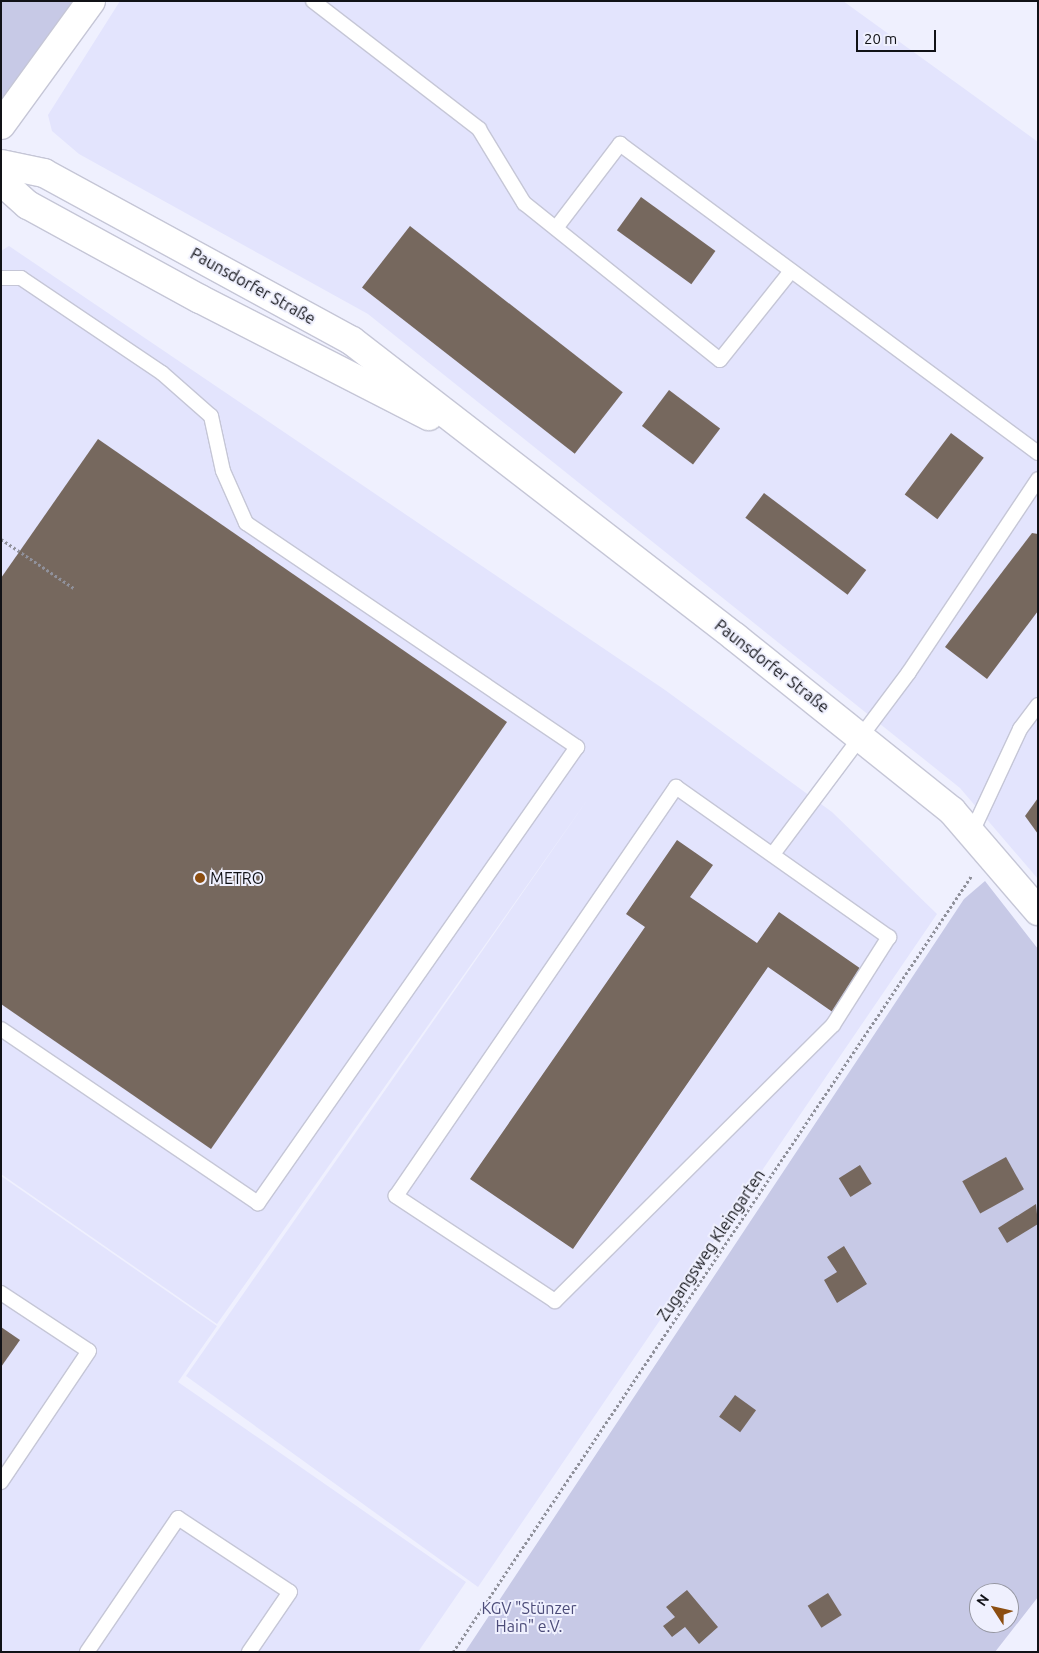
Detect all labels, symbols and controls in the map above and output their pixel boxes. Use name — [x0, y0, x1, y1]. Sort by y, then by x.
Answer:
scale bar — [859, 20, 939, 52]
text: 20 m — [864, 30, 897, 47]
street label: Paunsdorfer Straße — [187, 244, 319, 328]
street label: Paunsdorfer Straße — [711, 615, 833, 717]
place label: METRO — [210, 868, 264, 888]
marker: METRO — [194, 872, 206, 884]
street label: Zugangsweg Kleingarten — [653, 1166, 769, 1324]
north arrow — [969, 1583, 1019, 1633]
text: N — [973, 1591, 992, 1609]
park label: KGV "Stünzer Hain" e.V. — [481, 1598, 577, 1636]

